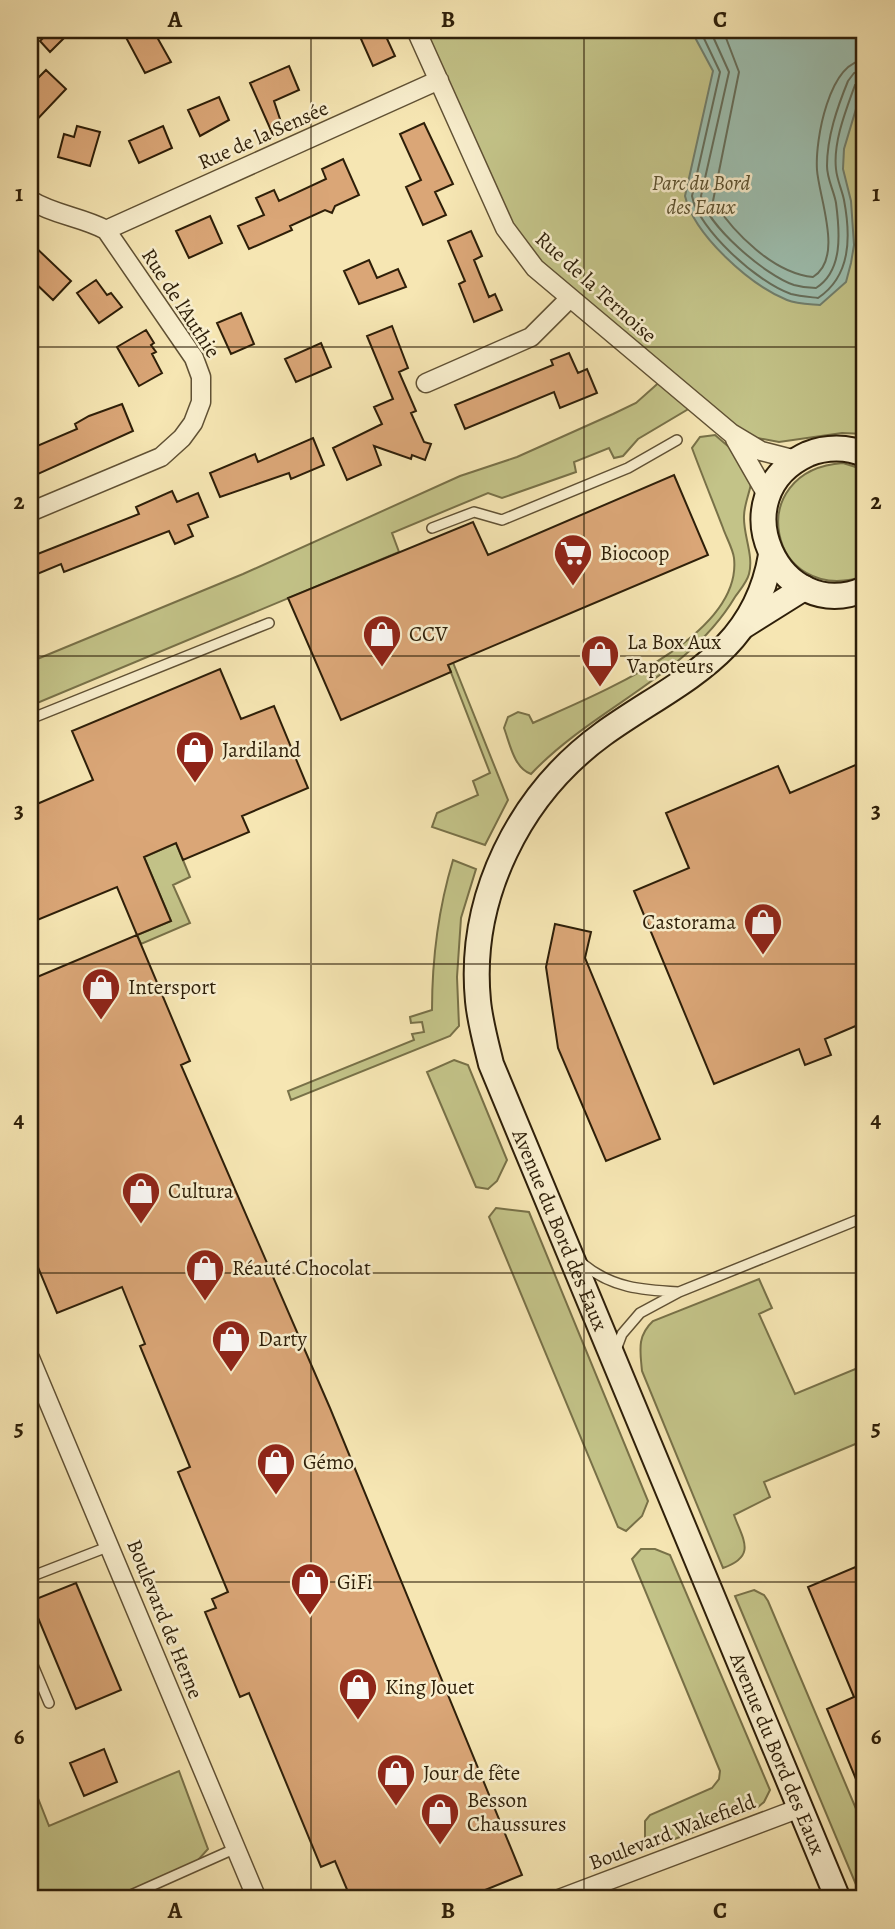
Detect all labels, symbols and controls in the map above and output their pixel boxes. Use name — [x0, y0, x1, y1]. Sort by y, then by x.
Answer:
text: A — [167, 4, 183, 35]
text: B — [441, 4, 455, 35]
text: C — [713, 4, 727, 35]
street label: Rue de la Sensée — [193, 94, 333, 176]
park label: Parc du Bord des Eaux — [652, 169, 750, 221]
text: 1 — [15, 178, 23, 209]
text: 1 — [872, 178, 880, 209]
street label: Rue de la Ternoise — [529, 225, 663, 349]
street label: Rue de l'Authie — [135, 243, 227, 363]
text: 2 — [13, 486, 25, 517]
text: 2 — [870, 486, 882, 517]
supermarket icon: Biocoop — [552, 532, 594, 587]
place label: Biocoop — [600, 539, 669, 567]
shop icon: CCV — [361, 613, 403, 668]
place label: CCV — [409, 620, 448, 648]
place label: La Box Aux Vapoteurs — [626, 628, 721, 680]
shop icon: La Box Aux Vapoteurs — [579, 633, 621, 688]
shop icon: Jardiland — [174, 729, 216, 784]
place label: Jardiland — [222, 736, 301, 764]
text: 3 — [14, 795, 24, 826]
text: 3 — [871, 795, 881, 826]
shop icon: Castorama — [742, 901, 784, 956]
place label: Castorama — [642, 908, 736, 936]
shop icon: Intersport — [80, 966, 122, 1021]
place label: Intersport — [128, 973, 216, 1001]
text: 4 — [14, 1104, 25, 1135]
text: 4 — [871, 1104, 882, 1135]
street label: Avenue du Bord des Eaux — [505, 1124, 614, 1335]
shop icon: Cultura — [120, 1170, 162, 1225]
place label: Cultura — [168, 1177, 234, 1205]
shop icon: Réauté Chocolat — [184, 1247, 226, 1302]
place label: Réauté Chocolat — [232, 1254, 371, 1282]
shop icon: Darty — [210, 1318, 252, 1373]
place label: Darty — [258, 1325, 308, 1353]
text: 5 — [14, 1412, 24, 1443]
text: 5 — [871, 1412, 881, 1443]
shop icon: Gémo — [255, 1441, 297, 1496]
place label: Gémo — [303, 1448, 354, 1476]
street label: Boulevard de Herne — [120, 1535, 210, 1703]
shop icon: GiFi — [289, 1561, 331, 1616]
place label: GiFi — [337, 1568, 373, 1596]
street label: Avenue du Bord des Eaux — [723, 1648, 832, 1859]
shop icon: King Jouet — [337, 1666, 379, 1721]
place label: King Jouet — [385, 1673, 475, 1701]
text: 6 — [14, 1721, 25, 1752]
text: 6 — [871, 1721, 882, 1752]
shop icon: Jour de fête — [375, 1752, 417, 1807]
place label: Jour de fête — [423, 1759, 520, 1787]
place label: Besson Chaussures — [467, 1786, 566, 1838]
street label: Boulevard Wakefield — [585, 1787, 760, 1877]
shop icon: Besson Chaussures — [419, 1791, 461, 1846]
text: A — [167, 1895, 183, 1926]
text: B — [441, 1895, 455, 1926]
text: C — [713, 1895, 727, 1926]

